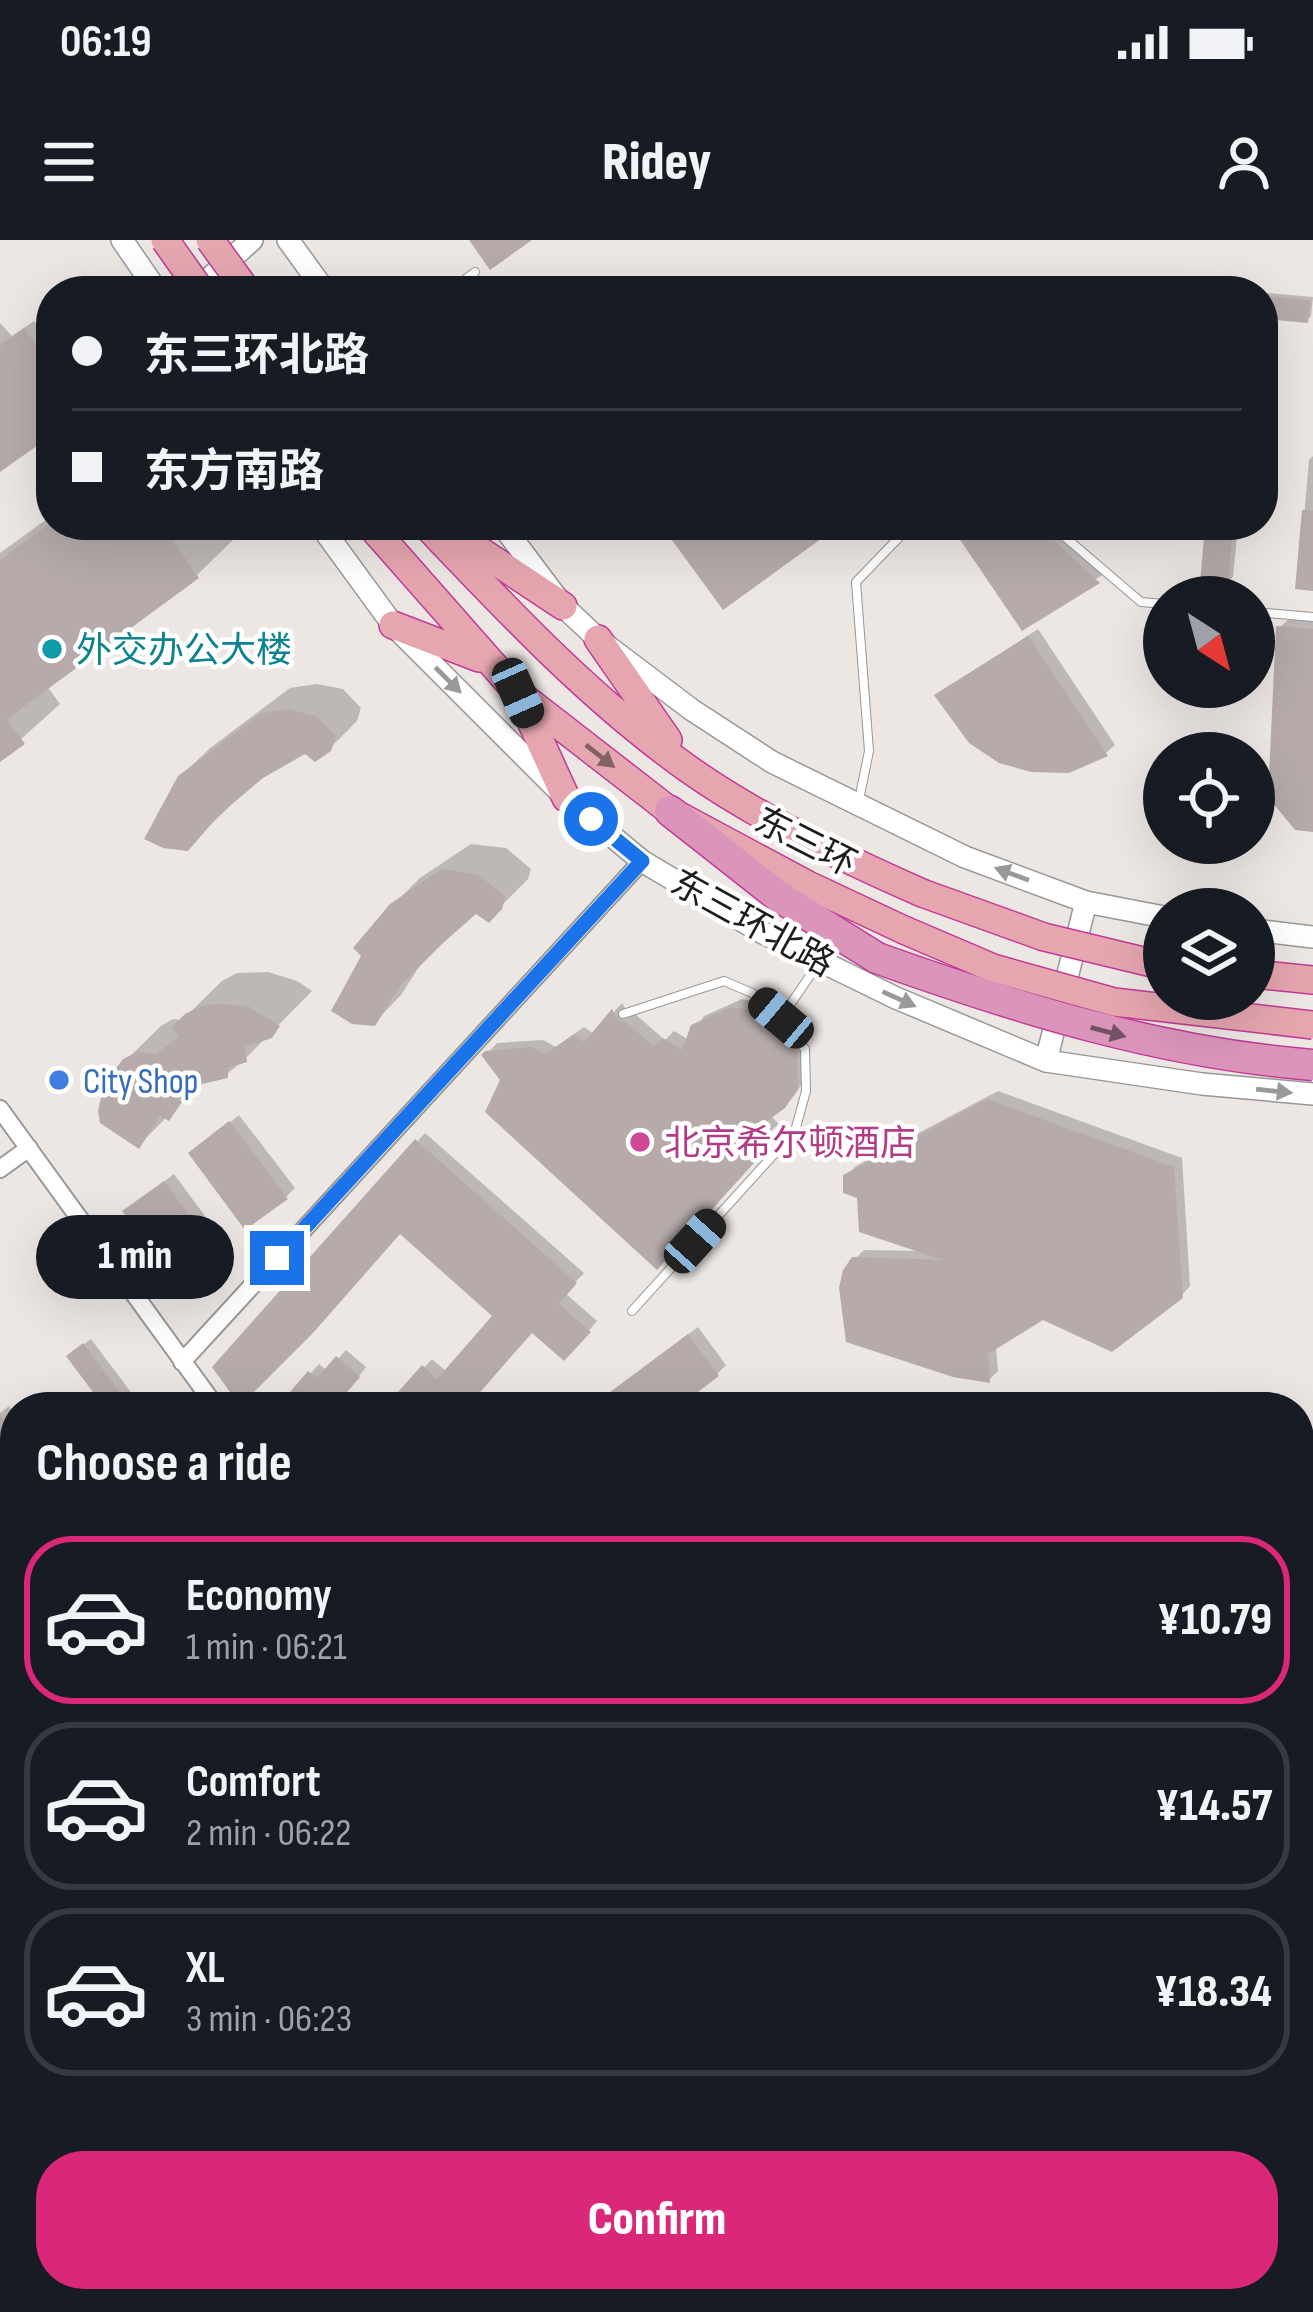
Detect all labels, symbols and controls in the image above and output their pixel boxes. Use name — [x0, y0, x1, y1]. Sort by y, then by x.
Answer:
text: 06:19 — [60, 15, 152, 70]
icon: menu — [36, 129, 102, 195]
icon: person — [1211, 129, 1277, 195]
text: Ridey — [602, 130, 711, 195]
text: 东三环北路 — [144, 329, 369, 384]
text: 东方南路 — [144, 445, 324, 500]
north arrow — [1143, 576, 1275, 708]
map controls — [1143, 576, 1275, 1020]
place label: 外交办公大楼 — [76, 630, 292, 673]
marker: 外交办公大楼 — [39, 636, 65, 662]
car — [487, 653, 549, 733]
one-way arrow — [434, 666, 462, 694]
button: locate — [1143, 732, 1275, 864]
one-way arrow — [584, 743, 615, 768]
route start — [564, 792, 618, 846]
street label: 东三环 — [747, 800, 863, 887]
street label: 东三环北路 — [663, 862, 841, 987]
one-way arrow — [993, 864, 1029, 883]
button: layers — [1143, 888, 1275, 1020]
car — [742, 981, 820, 1055]
one-way arrow — [882, 989, 917, 1009]
one-way arrow — [1090, 1024, 1127, 1043]
place label: City Shop — [83, 1061, 199, 1104]
marker: City Shop — [46, 1067, 72, 1093]
one-way arrow — [1256, 1082, 1294, 1101]
place label: 北京希尔顿酒店 — [664, 1123, 916, 1166]
marker: 北京希尔顿酒店 — [627, 1129, 653, 1155]
car — [658, 1202, 732, 1280]
callout: 1 min — [37, 1216, 235, 1300]
route end — [250, 1231, 304, 1285]
text: 1 min — [98, 1233, 172, 1280]
text: Choose a ride — [36, 1431, 292, 1496]
icon: car — [42, 1566, 150, 1674]
text: Economy — [186, 1569, 332, 1624]
text: ¥10.79 — [1157, 1593, 1272, 1648]
text: 1 min · 06:21 — [186, 1624, 347, 1671]
icon: car — [42, 1752, 150, 1860]
text: Comfort — [186, 1755, 321, 1810]
text: ¥14.57 — [1156, 1779, 1272, 1834]
text: 2 min · 06:22 — [186, 1810, 351, 1857]
icon: car — [42, 1938, 150, 2046]
text: XL — [186, 1941, 225, 1996]
text: ¥18.34 — [1155, 1965, 1272, 2020]
text: 3 min · 06:23 — [186, 1996, 352, 2043]
button: Confirm — [36, 2151, 1278, 2289]

